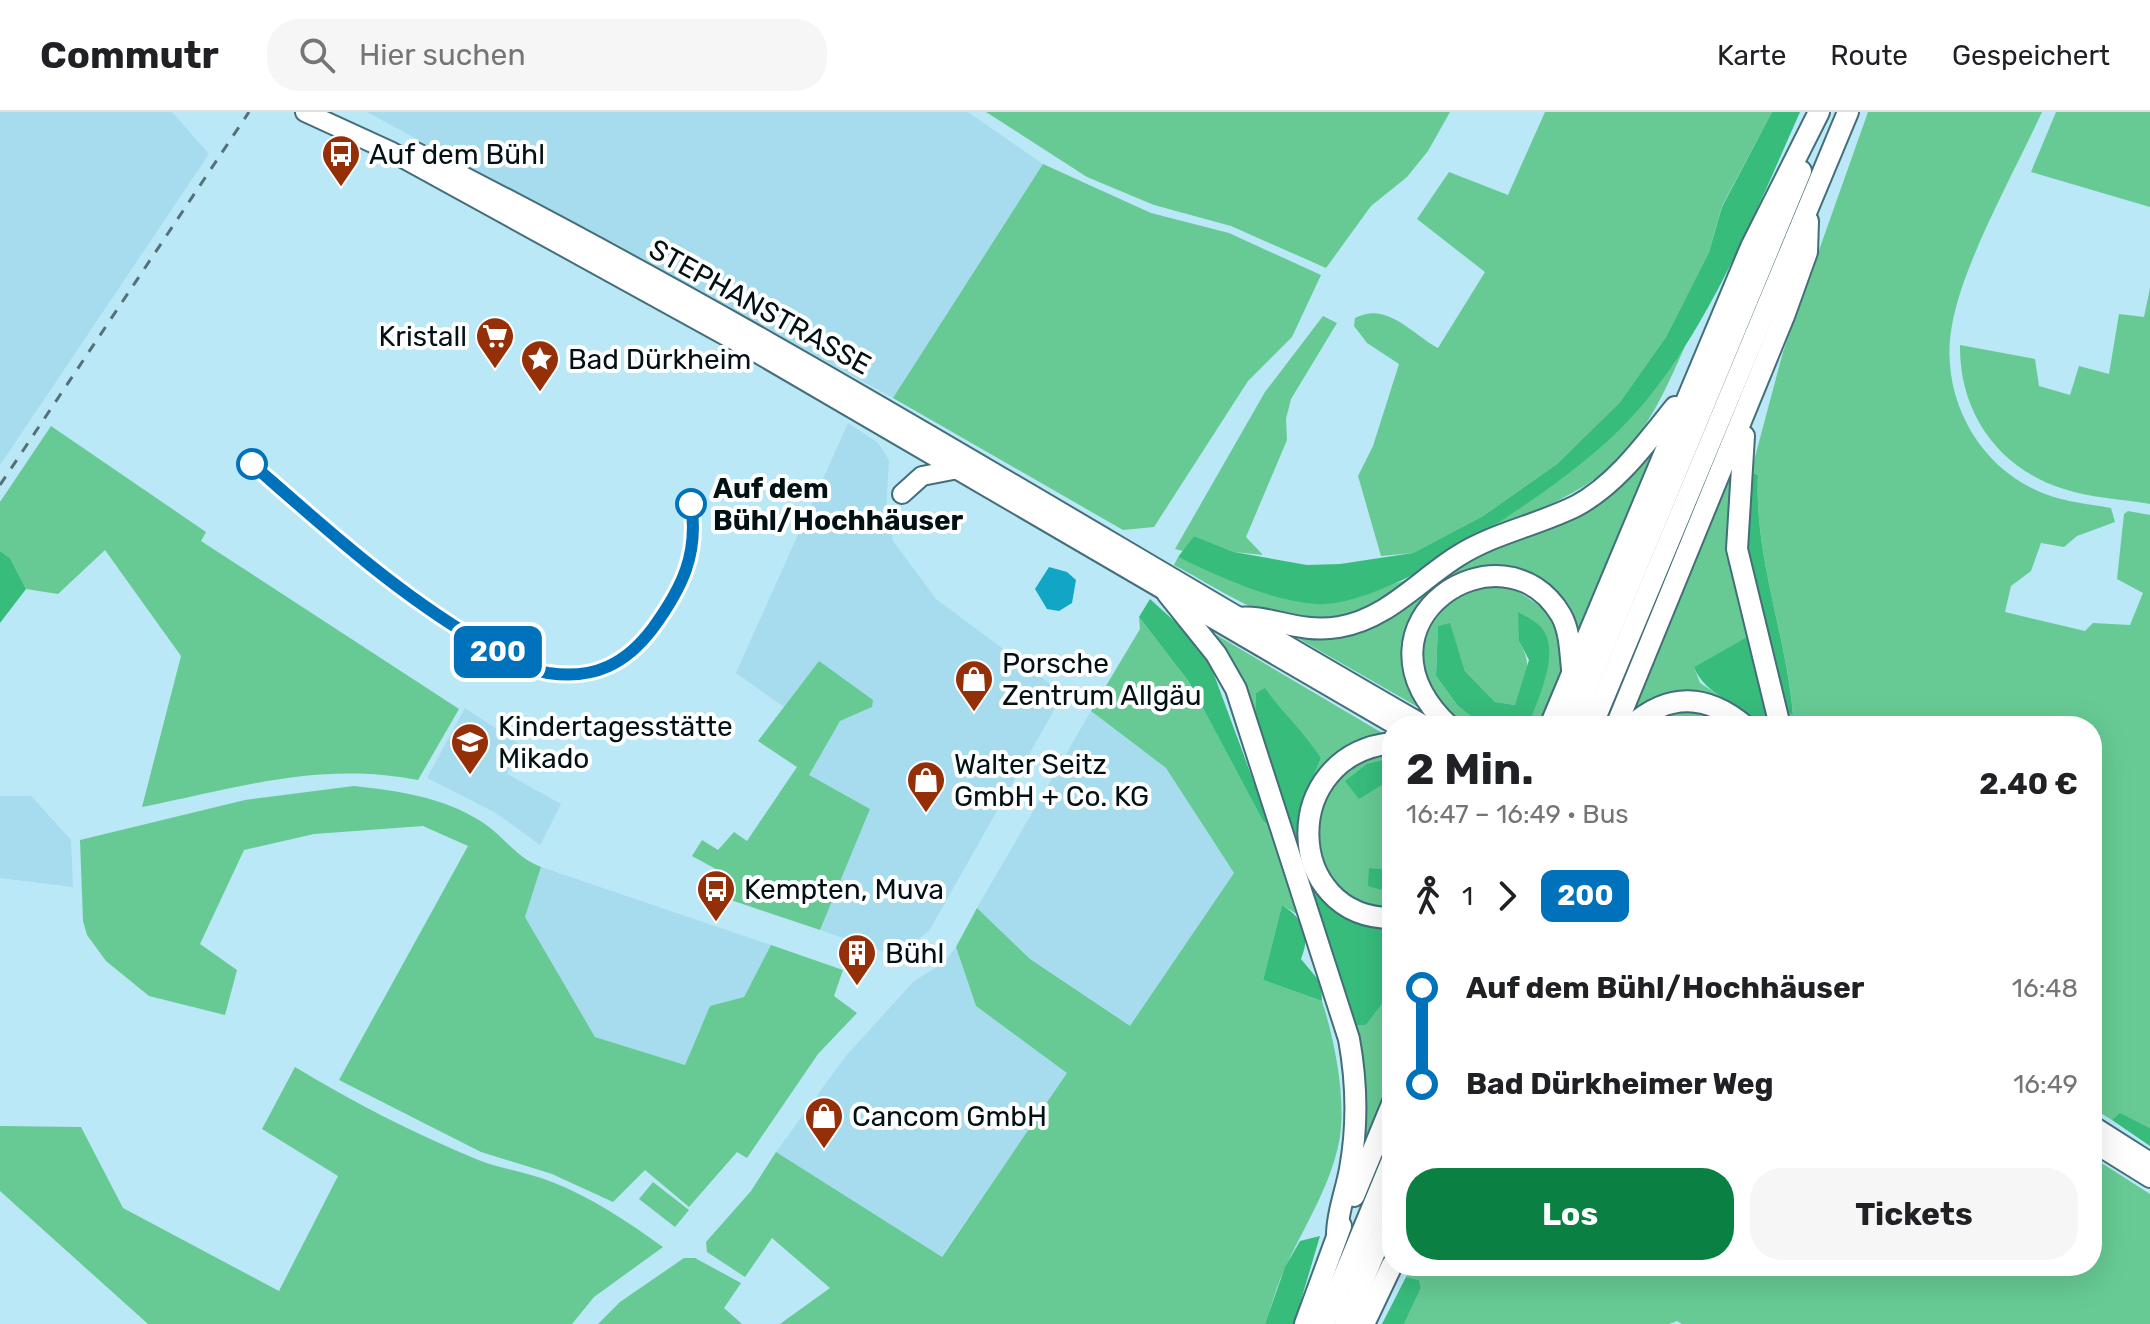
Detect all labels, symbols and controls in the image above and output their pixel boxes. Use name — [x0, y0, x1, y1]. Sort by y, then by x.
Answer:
search box — [267, 19, 827, 91]
text: Commutr — [40, 32, 219, 78]
icon: search — [295, 33, 339, 77]
text: Hier suchen — [359, 37, 526, 73]
text: Karte — [1717, 39, 1786, 72]
text: Route — [1830, 39, 1908, 72]
text: Gespeichert — [1952, 39, 2110, 72]
bus stop icon: Auf dem Bühl — [320, 133, 362, 188]
place label: Auf dem Bühl — [369, 138, 545, 171]
street label: STEPHANSTRASSE — [643, 232, 877, 382]
supermarket icon: Kristall — [474, 315, 516, 370]
place label: Kristall — [378, 320, 467, 353]
place icon: Bad Dürkheim — [519, 338, 561, 393]
place label: Bad Dürkheim — [568, 343, 751, 376]
unlabelled marker — [237, 449, 267, 479]
place label: Auf dem Bühl/Hochhäuser — [713, 472, 964, 537]
marker: Auf dem Bühl/Hochhäuser — [676, 489, 706, 519]
line badge: 200 — [452, 626, 544, 678]
text: 200 — [470, 635, 526, 668]
place label: Porsche Zentrum Allgäu — [1002, 647, 1202, 712]
shop icon: Porsche Zentrum Allgäu — [953, 658, 995, 713]
place label: Kindertagesstätte Mikado — [498, 710, 733, 775]
school or university icon: Kindertagesstätte Mikado — [449, 721, 491, 776]
text: 2 Min. — [1406, 743, 1534, 795]
place label: Walter Seitz GmbH + Co. KG — [954, 748, 1149, 813]
shop icon: Walter Seitz GmbH + Co. KG — [905, 759, 947, 814]
text: 2.40 € — [1979, 766, 2078, 802]
text: 16:47 – 16:49 · Bus — [1406, 799, 1629, 830]
bus stop icon: Kempten, Muva — [695, 868, 737, 923]
place label: Kempten, Muva — [744, 873, 944, 906]
icon: walk — [1406, 874, 1450, 918]
icon: forward — [1485, 874, 1529, 918]
text: 200 — [1557, 879, 1613, 912]
text: 1 — [1462, 881, 1473, 912]
building icon: Bühl — [836, 932, 878, 987]
place label: Bühl — [885, 937, 944, 970]
text: Auf dem Bühl/Hochhäuser — [1466, 970, 1864, 1006]
text: 16:48 — [2012, 973, 2078, 1004]
text: Bad Dürkheimer Weg — [1466, 1066, 1774, 1102]
text: 16:49 — [2013, 1069, 2078, 1100]
shop icon: Cancom GmbH — [803, 1095, 845, 1150]
place label: Cancom GmbH — [852, 1100, 1047, 1133]
button: Los — [1406, 1168, 1734, 1260]
button: Tickets — [1750, 1168, 2078, 1260]

